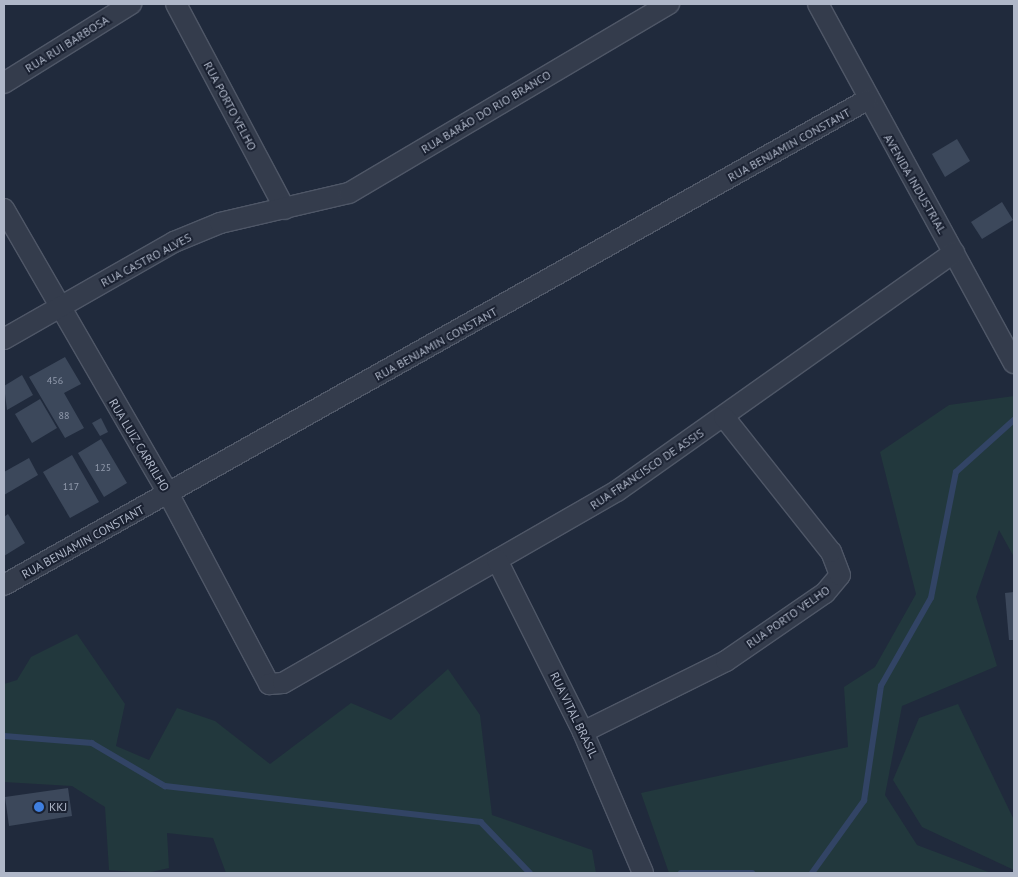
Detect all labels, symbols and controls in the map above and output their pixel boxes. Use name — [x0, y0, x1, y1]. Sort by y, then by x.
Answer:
street label: RUA RUI BARBOSA — [22, 12, 112, 76]
street label: RUA PORTO VELHO — [200, 59, 260, 153]
street label: RUA BARÃO DO RIO BRANCO — [418, 67, 554, 157]
street label: RUA BENJAMIN CONSTANT — [725, 105, 853, 185]
street label: AVENIDA INDUSTRIAL — [880, 131, 950, 237]
street label: RUA CASTRO ALVES — [98, 230, 194, 290]
street label: RUA BENJAMIN CONSTANT — [372, 304, 500, 384]
house number: 456 — [47, 375, 63, 387]
street label: RUA LUIZ CARRILHO — [105, 396, 173, 494]
house number: 88 — [59, 410, 69, 422]
street label: RUA FRANCISCO DE ASSIS — [587, 425, 707, 513]
house number: 125 — [95, 462, 111, 474]
house number: 117 — [63, 481, 79, 493]
street label: RUA BENJAMIN CONSTANT — [19, 502, 147, 582]
street label: RUA PORTO VELHO — [743, 583, 833, 651]
street label: RUA VITAL BRASIL — [547, 669, 601, 761]
place label: KKJ — [49, 800, 67, 814]
marker: KKJ — [33, 801, 45, 813]

